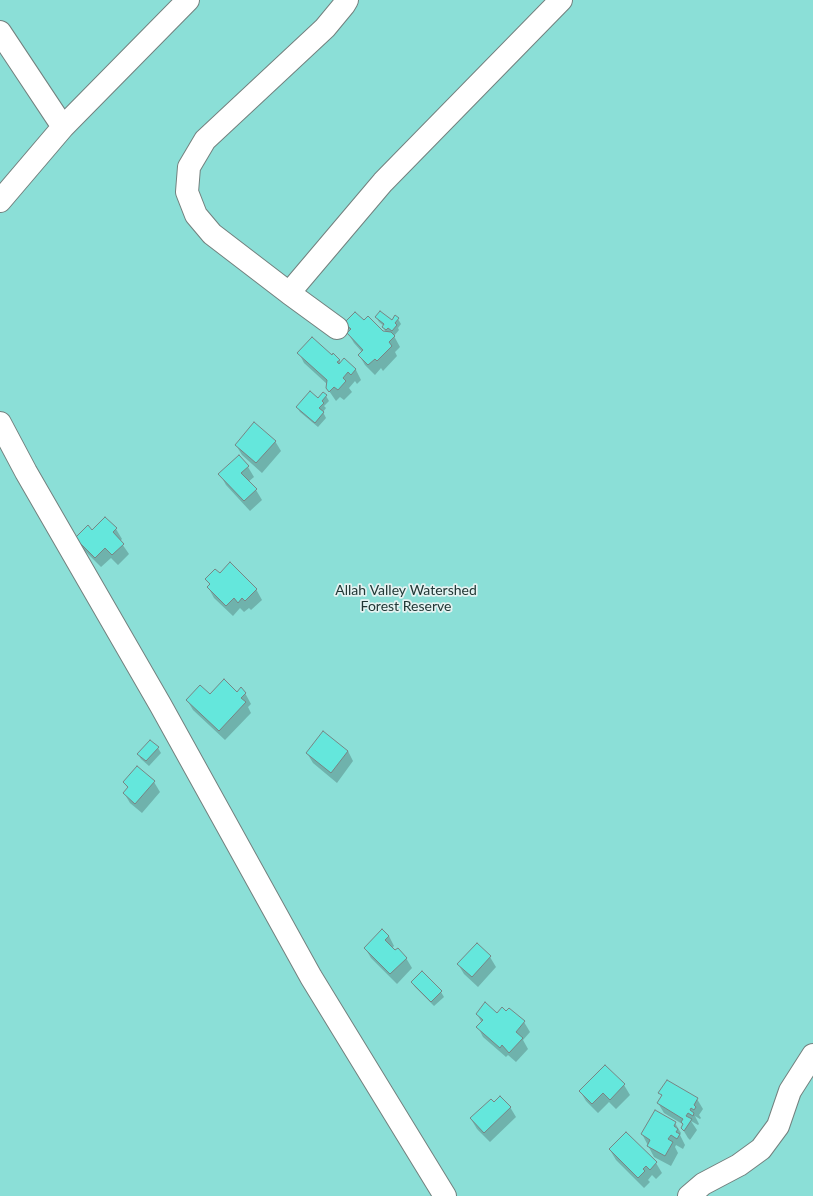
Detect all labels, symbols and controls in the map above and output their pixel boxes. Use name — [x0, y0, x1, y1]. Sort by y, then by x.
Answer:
park label: Allah Valley Watershed Forest Reserve — [335, 582, 477, 614]

